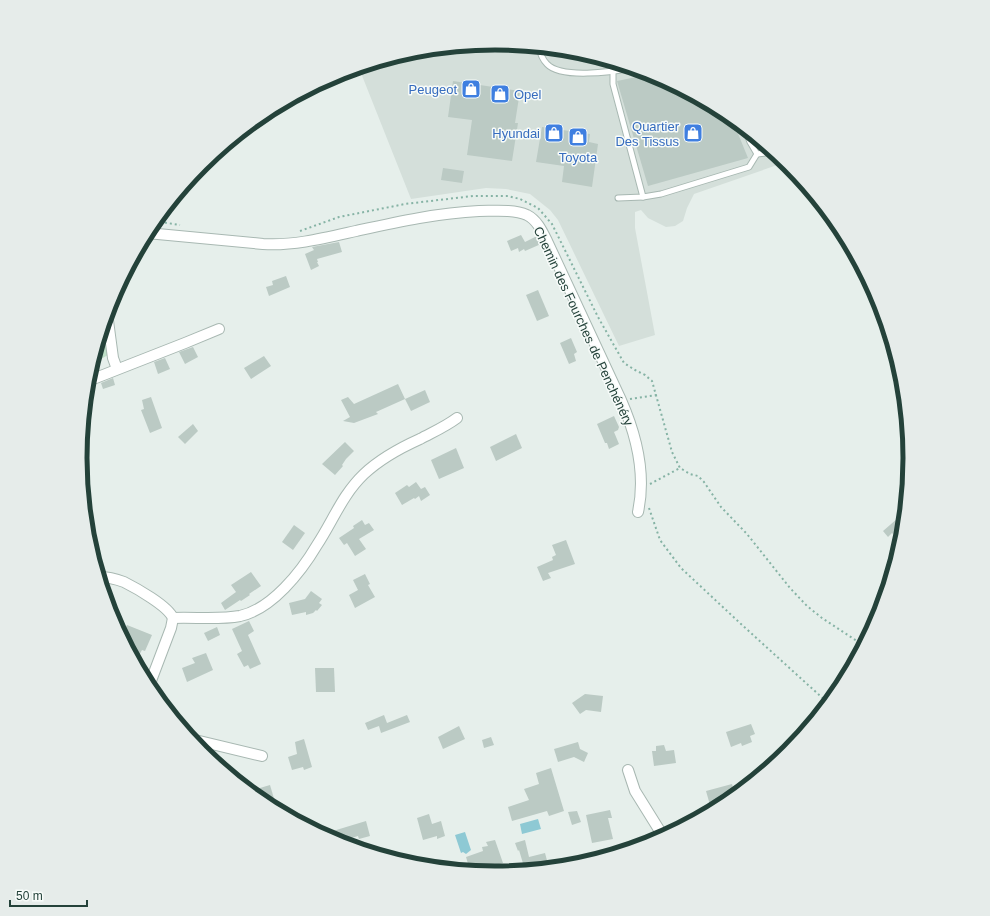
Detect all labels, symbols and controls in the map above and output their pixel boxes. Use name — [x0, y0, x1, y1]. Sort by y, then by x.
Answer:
shop icon: Peugeot — [460, 78, 482, 100]
place label: Peugeot — [409, 82, 457, 97]
shop icon: Opel — [489, 83, 511, 105]
place label: Opel — [514, 87, 542, 102]
place label: Quartier Des Tissus — [615, 119, 680, 149]
shop icon: Hyundai — [543, 122, 565, 144]
shop icon: Quartier Des Tissus — [682, 122, 704, 144]
place label: Hyundai — [492, 126, 540, 141]
shop icon: Toyota — [567, 126, 589, 148]
place label: Toyota — [559, 150, 598, 165]
street label: Chemin des Fourches de Penchénéry — [531, 224, 637, 429]
scale bar — [10, 882, 87, 908]
text: 50 m — [16, 889, 43, 903]

